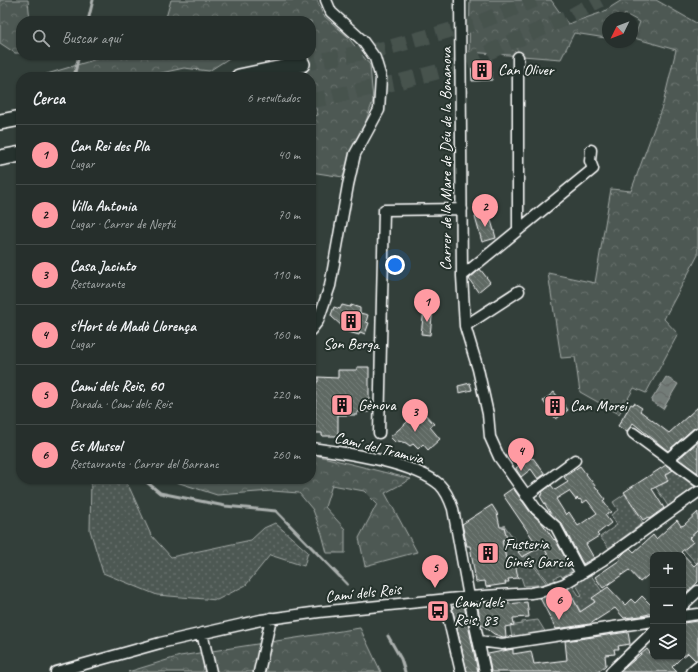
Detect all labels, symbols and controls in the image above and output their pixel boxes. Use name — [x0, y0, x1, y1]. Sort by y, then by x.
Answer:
north arrow — [602, 12, 638, 48]
search box — [16, 16, 316, 60]
icon: search — [30, 27, 52, 49]
text: Buscar aquí — [62, 29, 121, 48]
street label: Carrer de la Mare de Déu de la Bonanova — [436, 46, 456, 271]
building icon: Can Oliver — [469, 57, 495, 83]
place label: Can Oliver — [498, 60, 556, 80]
text: Cerca — [32, 88, 65, 109]
text: 6 resultados — [247, 90, 300, 106]
text: Can Rei des Pla — [70, 137, 149, 156]
text: 1 — [42, 147, 48, 163]
text: 40 m — [278, 147, 300, 163]
text: Lugar — [70, 156, 94, 172]
pin: 2 — [472, 194, 498, 227]
text: Villa Antonia — [70, 197, 136, 216]
text: 2 — [42, 207, 48, 223]
text: 70 m — [278, 207, 300, 223]
text: Lugar · Carrer de Neptú — [70, 216, 175, 232]
your location — [385, 255, 405, 275]
text: Casa Jacinto — [70, 257, 136, 276]
text: 3 — [42, 267, 48, 283]
text: 110 m — [272, 267, 300, 283]
text: Restaurante — [70, 276, 125, 292]
pin: 1 — [414, 289, 440, 322]
building icon: Son Berga — [338, 308, 364, 334]
text: s'Hort de Madò Llorença — [70, 317, 196, 336]
text: 4 — [42, 327, 48, 343]
text: 160 m — [272, 327, 300, 343]
place label: Son Berga — [323, 334, 380, 354]
text: Lugar — [70, 336, 94, 352]
text: Camí dels Reis, 60 — [70, 377, 163, 396]
text: 5 — [42, 387, 48, 403]
text: 220 m — [272, 387, 300, 403]
building icon: Gènova — [329, 392, 355, 418]
building icon: Can Morei — [542, 393, 568, 419]
place label: Gènova — [358, 395, 397, 415]
text: Parada · Camí dels Reis — [70, 396, 172, 412]
place label: Can Morei — [570, 396, 629, 416]
pin: 3 — [402, 399, 428, 432]
street label: Camí del Tramvia — [332, 427, 427, 469]
text: Es Mussol — [70, 437, 122, 456]
pin: 4 — [508, 438, 534, 471]
text: 6 — [42, 447, 48, 463]
text: 260 m — [272, 447, 300, 463]
text: Restaurante · Carrer del Barranc — [70, 456, 219, 472]
place label: Fusteria Ginés García — [504, 534, 574, 572]
building icon: Fusteria Ginés García — [475, 540, 501, 566]
map controls — [650, 552, 686, 660]
button: + — [650, 552, 686, 588]
pin: 5 — [422, 555, 448, 588]
street label: Camí dels Reis — [324, 579, 403, 607]
pin: 6 — [546, 587, 572, 620]
button: − — [650, 588, 686, 624]
place label: Camí dels Reis, 83 — [454, 592, 506, 630]
bus stop icon: Camí dels Reis, 83 — [425, 598, 451, 624]
button: layers — [650, 624, 686, 660]

